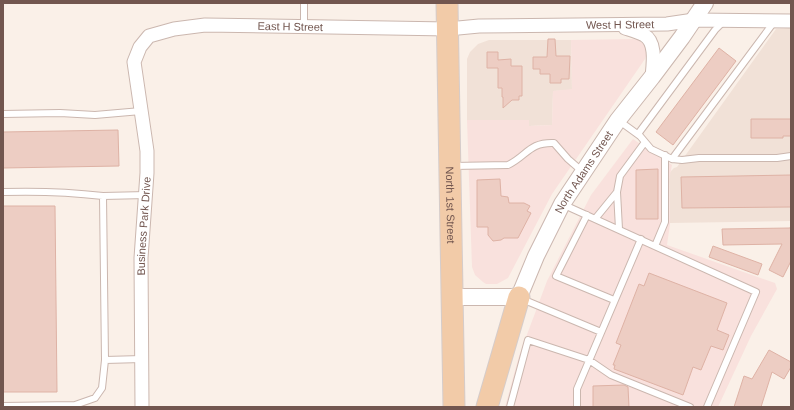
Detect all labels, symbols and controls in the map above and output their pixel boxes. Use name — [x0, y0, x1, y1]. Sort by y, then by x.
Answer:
street label: West H Street — [586, 18, 654, 31]
street label: East H Street — [257, 20, 323, 33]
street label: North Adams Street — [552, 129, 615, 215]
street label: North 1st Street — [444, 166, 457, 244]
street label: Business Park Drive — [135, 176, 153, 276]

